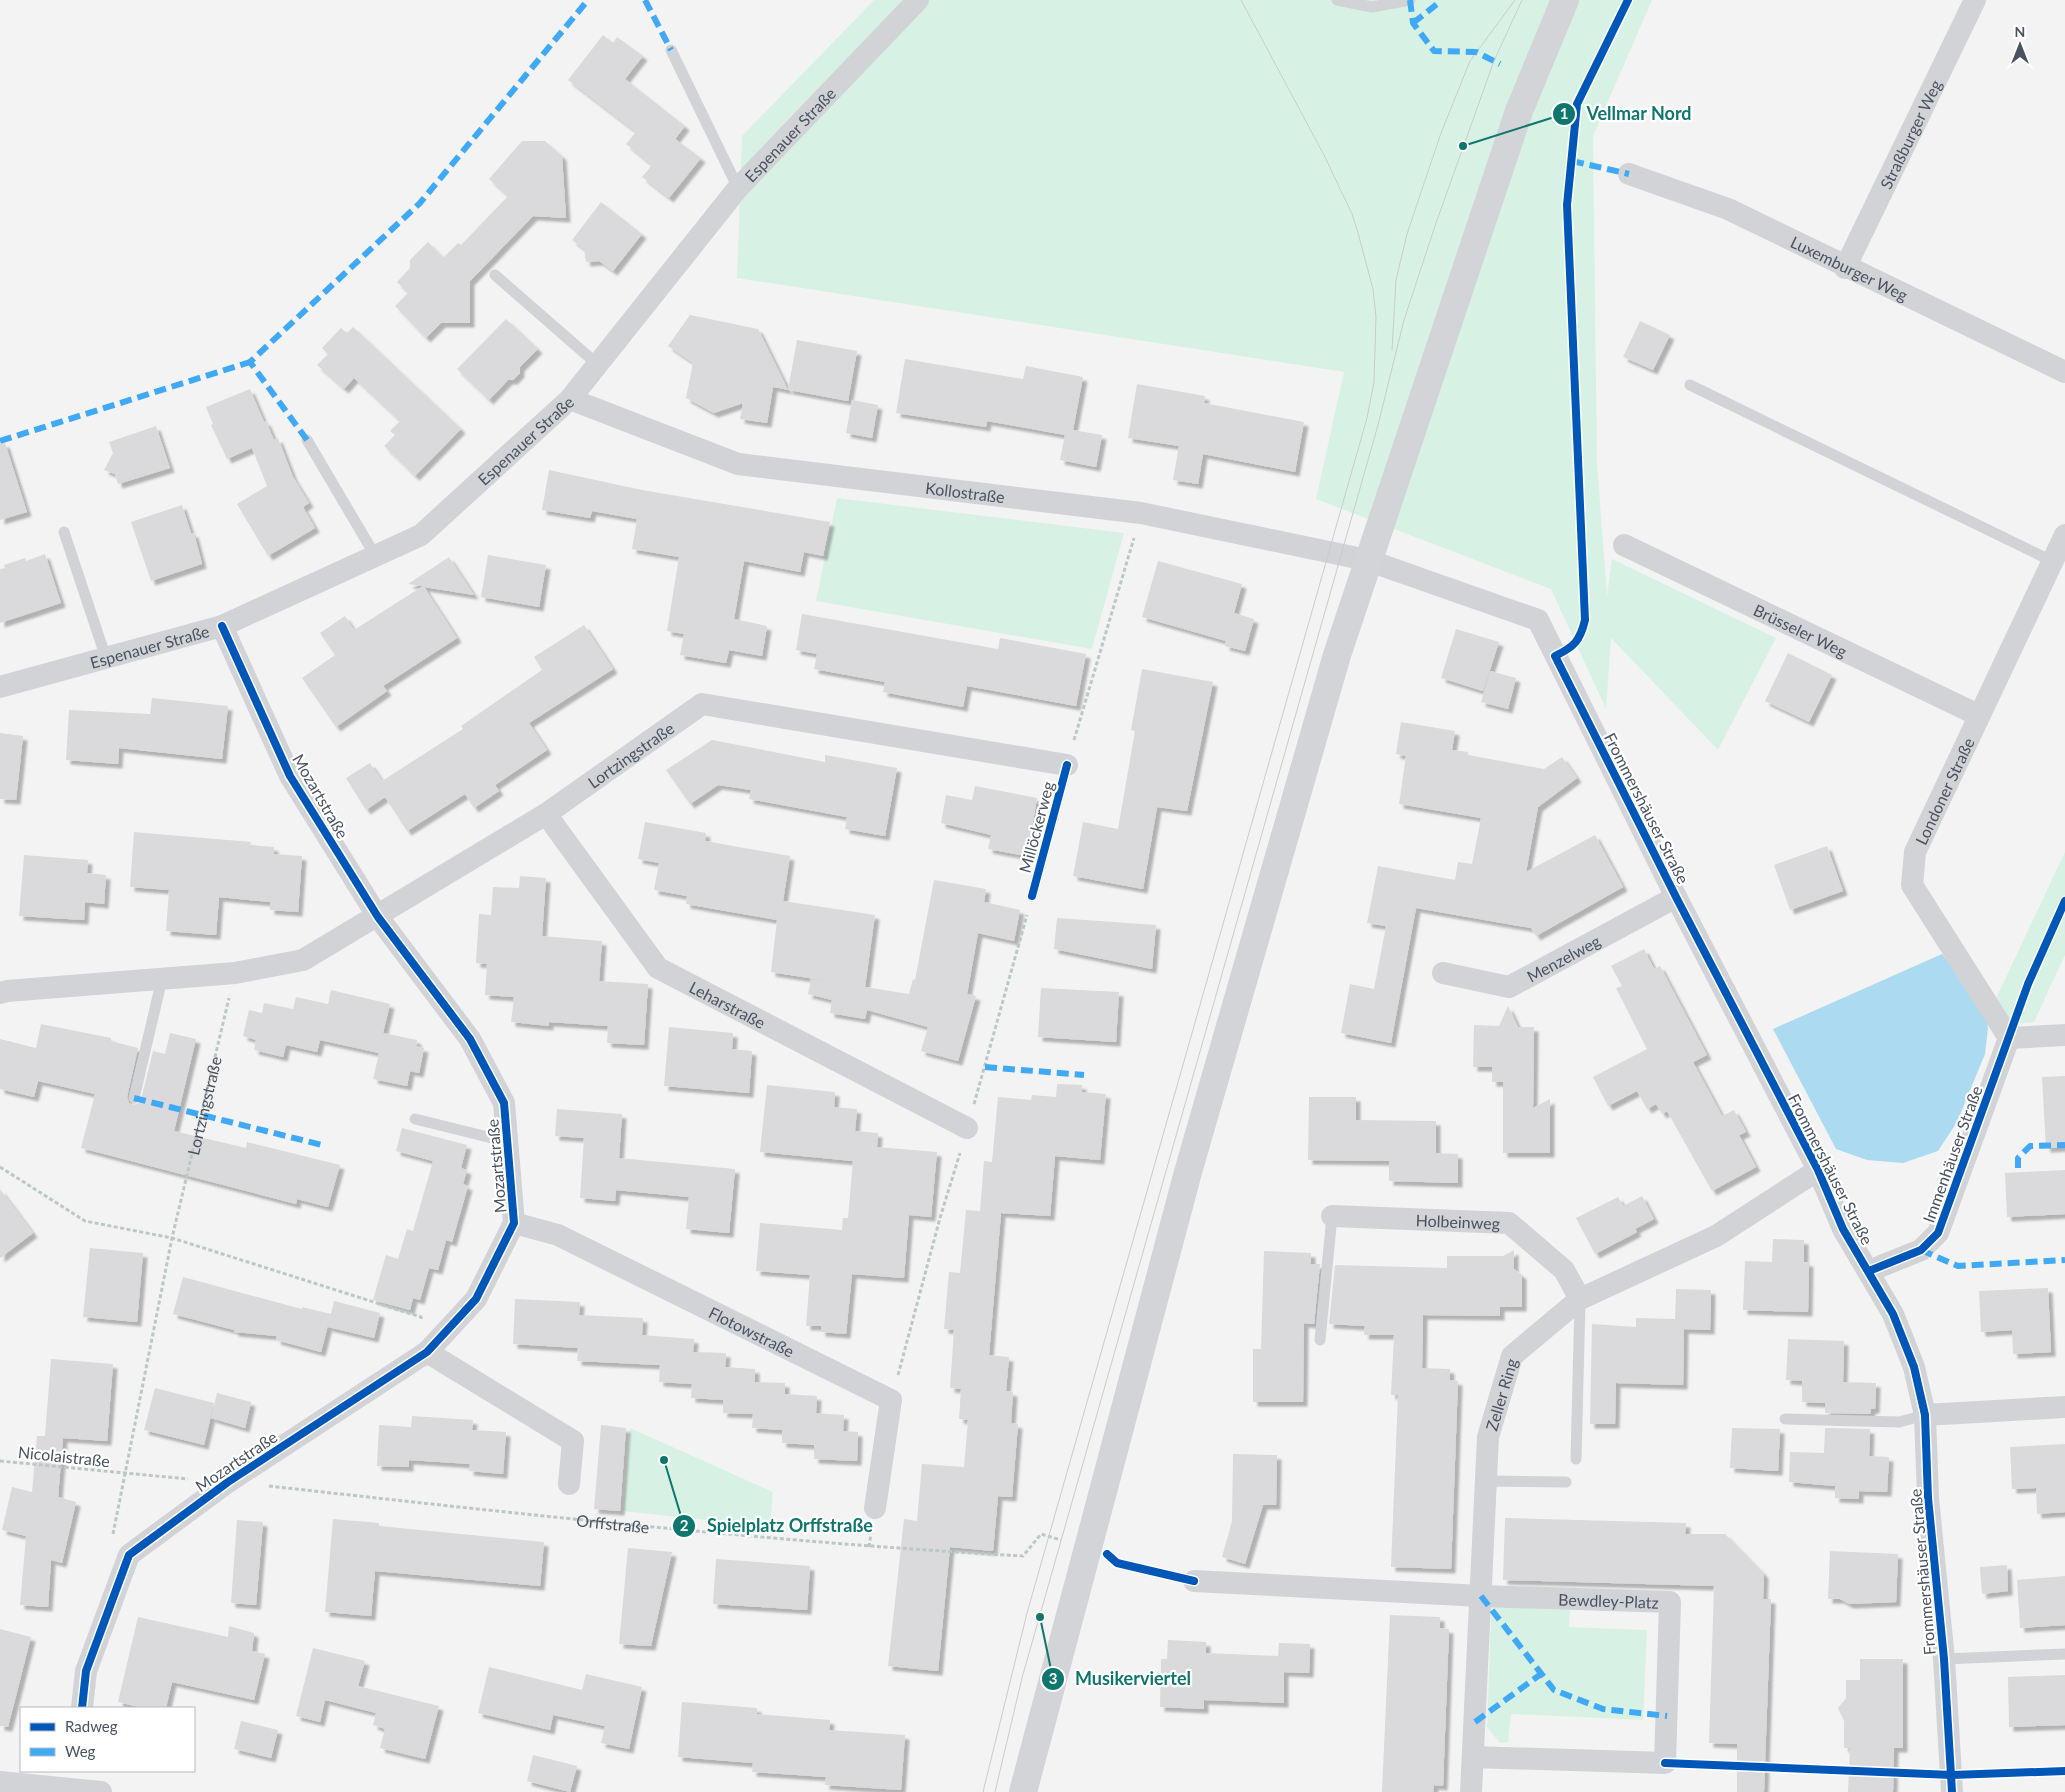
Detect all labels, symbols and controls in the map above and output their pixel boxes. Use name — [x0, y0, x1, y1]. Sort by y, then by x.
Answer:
north arrow — [1995, 20, 2045, 70]
text: N — [2015, 23, 2025, 40]
street label: Straßburger Weg — [1876, 76, 1945, 192]
street label: Espenauer Straße — [740, 83, 839, 185]
callout: Vellmar Nord — [1551, 97, 1702, 130]
text: Vellmar Nord — [1585, 102, 1692, 124]
text: 1 — [1560, 104, 1568, 122]
street label: Luxemburger Weg — [1788, 231, 1911, 304]
street label: Espenauer Straße — [473, 392, 577, 488]
street label: Kollostraße — [924, 477, 1006, 506]
street label: Brüsseler Weg — [1751, 599, 1850, 660]
street label: Espenauer Straße — [88, 620, 211, 671]
street label: Lortzingstraße — [584, 718, 677, 791]
street label: Frommershäuser Straße — [1601, 729, 1693, 887]
street label: Londoner Straße — [1911, 734, 1977, 847]
street label: Mozartstraße — [289, 750, 353, 842]
street label: Millöckerweg — [1015, 779, 1057, 875]
street label: Menzelweg — [1523, 930, 1603, 985]
street label: Leharstraße — [687, 977, 769, 1032]
street label: Lortzingstraße — [183, 1054, 224, 1157]
street label: Immenhäuser Straße — [1918, 1083, 1986, 1225]
street label: Frommershäuser Straße — [1785, 1090, 1877, 1248]
street label: Mozartstraße — [482, 1118, 510, 1214]
street label: Holbeinweg — [1415, 1210, 1500, 1232]
street label: Flotowstraße — [706, 1302, 798, 1360]
street label: Zeller Ring — [1481, 1356, 1520, 1433]
street label: Mozartstraße — [192, 1427, 280, 1495]
street label: Nicolaistraße — [17, 1442, 111, 1470]
street label: Frommershäuser Straße — [1905, 1488, 1939, 1656]
street label: Orffstraße — [576, 1510, 650, 1536]
callout: Spielplatz Orffstraße — [672, 1510, 883, 1543]
text: Spielplatz Orffstraße — [707, 1514, 873, 1536]
text: 2 — [680, 1516, 689, 1534]
street label: Bewdley-Platz — [1558, 1589, 1659, 1611]
callout: Musikerviertel — [1040, 1662, 1201, 1695]
text: Musikerviertel — [1075, 1667, 1191, 1689]
text: 3 — [1049, 1669, 1057, 1687]
legend — [20, 1707, 195, 1772]
text: Radweg — [65, 1717, 118, 1735]
text: Weg — [65, 1742, 96, 1760]

